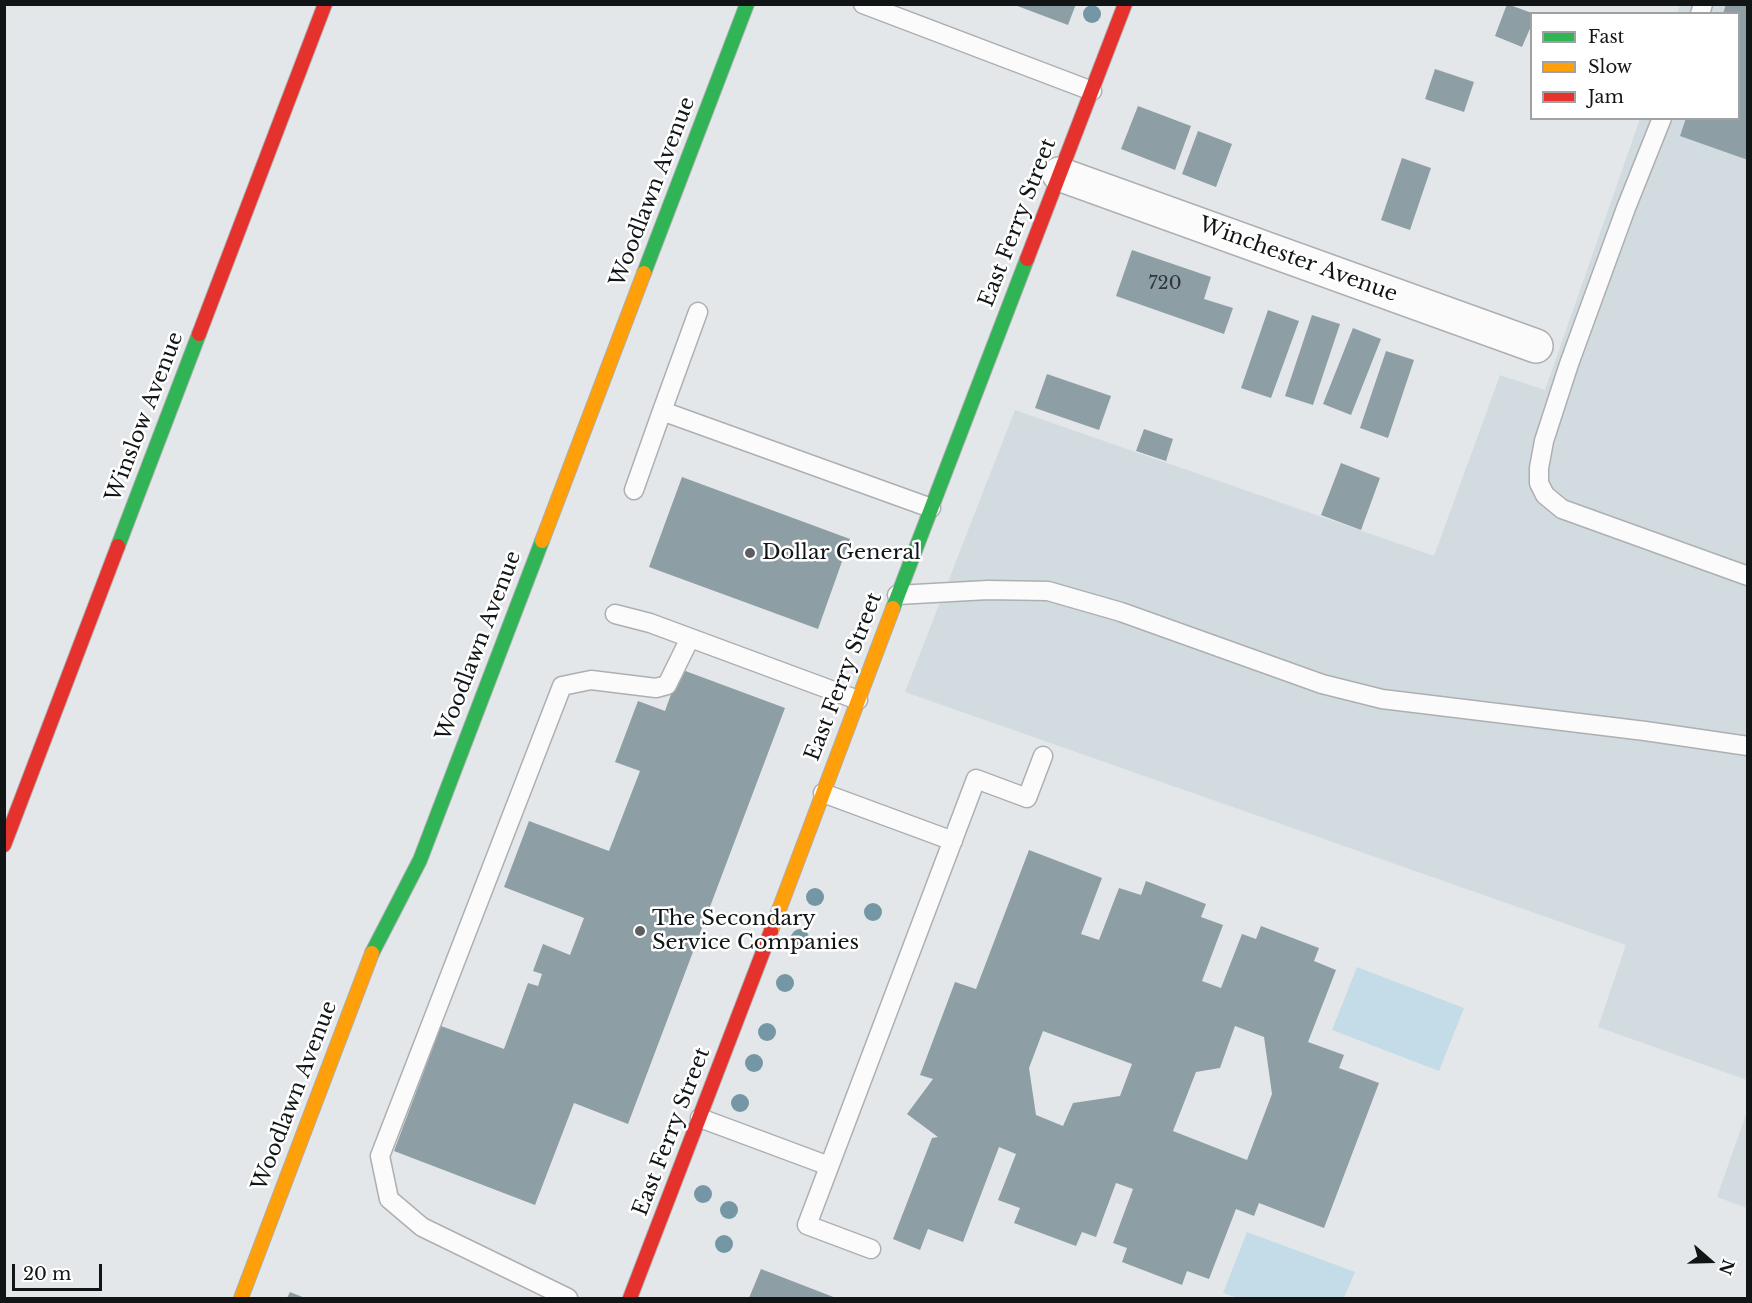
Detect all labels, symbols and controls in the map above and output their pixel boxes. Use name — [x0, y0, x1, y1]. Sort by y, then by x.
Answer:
legend — [1530, 12, 1740, 120]
text: Fast — [1588, 26, 1624, 48]
text: Slow — [1588, 56, 1632, 78]
text: Jam — [1588, 86, 1624, 108]
street label: Woodlawn Avenue — [605, 94, 701, 290]
street label: East Ferry Street — [974, 135, 1062, 311]
street label: Winchester Avenue — [1195, 212, 1401, 308]
house number: 720 — [1149, 273, 1181, 295]
street label: Winslow Avenue — [101, 329, 189, 505]
place label: Dollar General — [762, 540, 921, 566]
marker: Dollar General — [743, 546, 757, 560]
street label: Woodlawn Avenue — [431, 548, 527, 744]
street label: East Ferry Street — [800, 589, 888, 765]
place label: The Secondary Service Companies — [652, 906, 859, 956]
marker: The Secondary Service Companies — [633, 924, 647, 938]
street label: Woodlawn Avenue — [247, 998, 343, 1194]
street label: East Ferry Street — [628, 1044, 716, 1220]
north arrow — [1680, 1231, 1740, 1291]
scale bar — [15, 1252, 105, 1290]
text: N — [1715, 1257, 1739, 1278]
text: 20 m — [23, 1263, 71, 1285]

